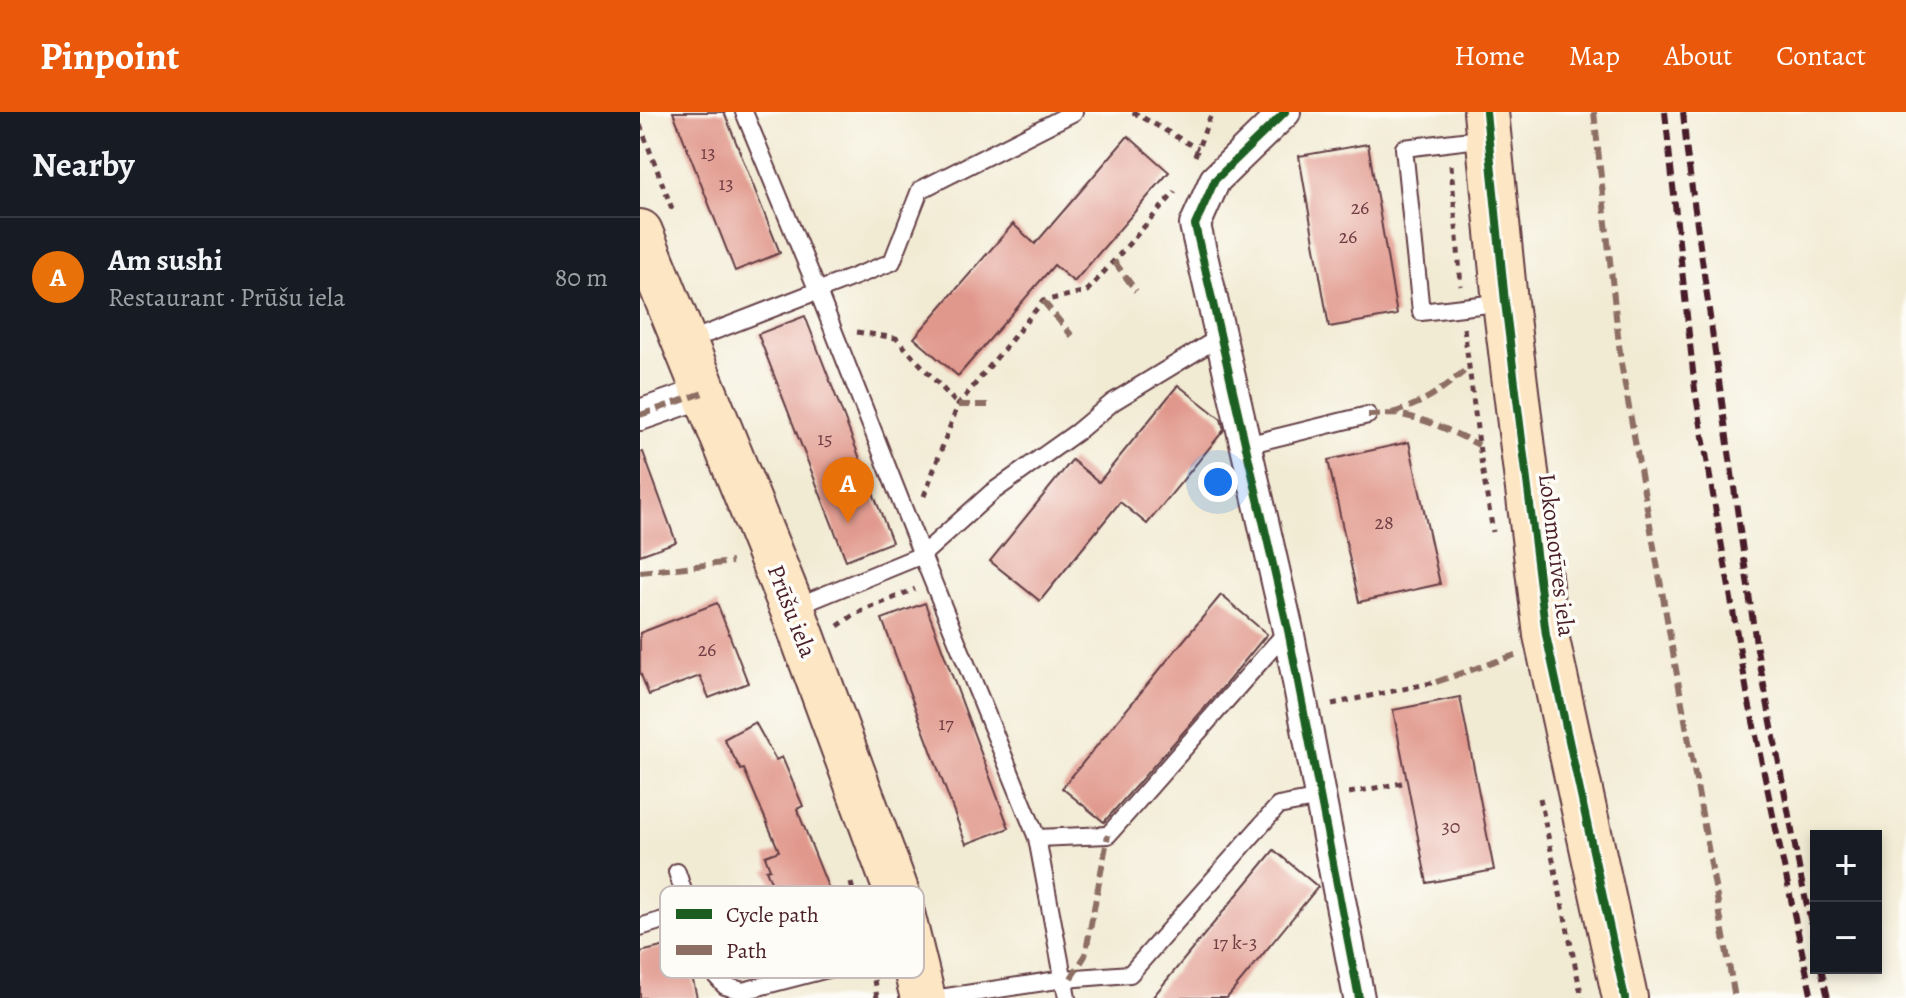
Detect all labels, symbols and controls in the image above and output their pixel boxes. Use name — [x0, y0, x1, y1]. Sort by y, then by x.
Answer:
text: Pinpoint — [40, 30, 179, 82]
text: Home — [1454, 37, 1525, 75]
text: Map — [1569, 37, 1620, 75]
text: About — [1664, 37, 1732, 75]
text: Contact — [1776, 37, 1866, 75]
house number: 13 — [700, 139, 716, 166]
text: Nearby — [32, 141, 135, 188]
house number: 13 — [718, 170, 734, 197]
house number: 26 — [1351, 194, 1369, 221]
house number: 26 — [1339, 223, 1357, 250]
text: Am sushi — [108, 240, 222, 280]
text: A — [50, 260, 66, 295]
text: 80 m — [555, 260, 608, 295]
text: Restaurant · Prūšu iela — [108, 280, 345, 315]
house number: 15 — [817, 425, 833, 452]
pin: A — [822, 457, 874, 523]
your location — [1198, 462, 1238, 502]
street label: Lokomotīves iela — [1531, 472, 1583, 639]
house number: 28 — [1374, 509, 1394, 536]
street label: Prūšu iela — [760, 560, 825, 663]
house number: 26 — [698, 636, 716, 663]
house number: 17 — [938, 710, 954, 737]
house number: 30 — [1442, 813, 1460, 840]
map controls — [1810, 830, 1882, 974]
button: + — [1810, 830, 1882, 902]
legend — [660, 886, 924, 978]
text: Cycle path — [726, 900, 819, 930]
button: − — [1810, 902, 1882, 974]
house number: 17 k-3 — [1213, 929, 1257, 956]
text: Path — [726, 936, 767, 966]

